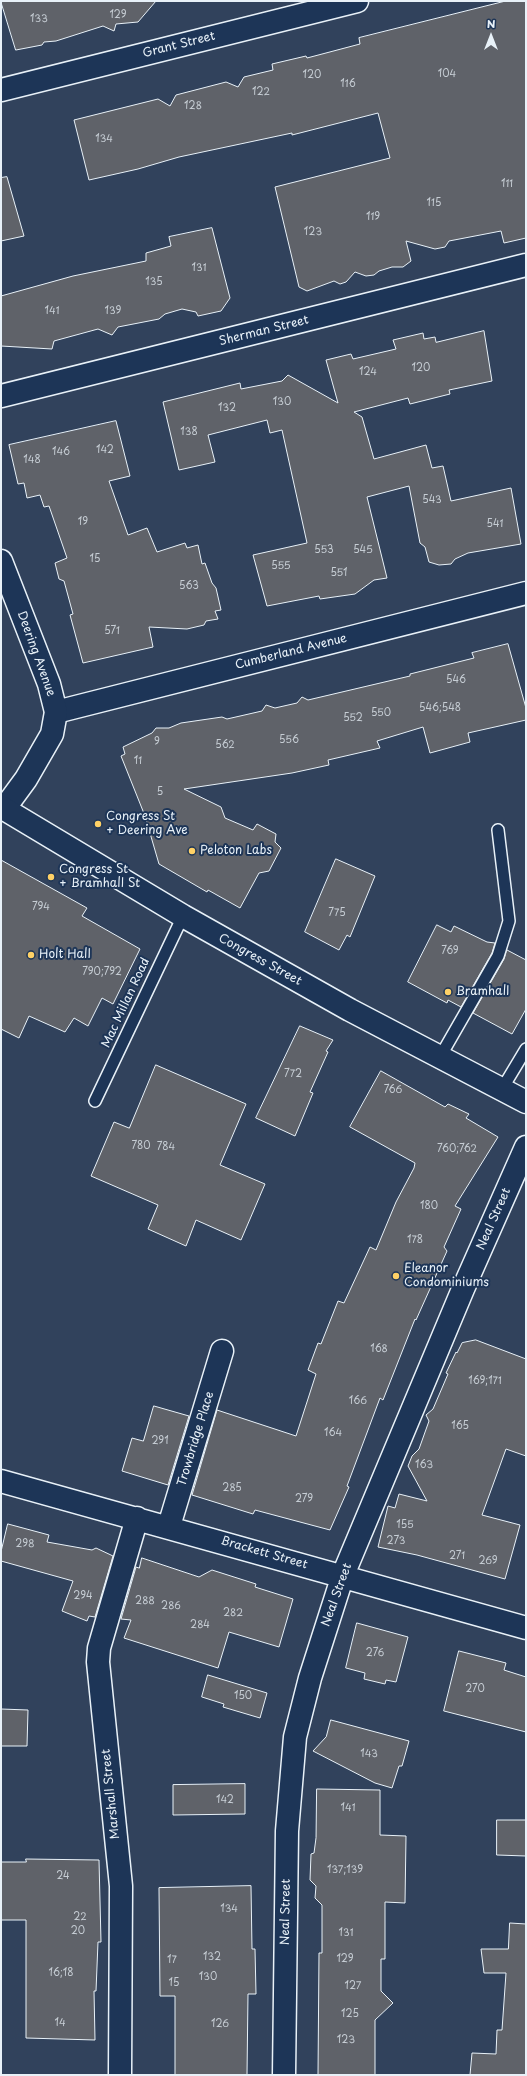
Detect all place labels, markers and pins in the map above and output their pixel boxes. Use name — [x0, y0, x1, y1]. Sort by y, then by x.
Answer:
place label: Congress St + Deering Ave — [106, 810, 188, 838]
marker: Congress St + Deering Ave — [93, 819, 103, 829]
place label: Peloton Labs — [200, 844, 272, 858]
marker: Peloton Labs — [187, 846, 197, 856]
place label: Congress St + Bramhall St — [59, 863, 140, 891]
marker: Congress St + Bramhall St — [46, 872, 56, 882]
place label: Holt Hall — [39, 948, 91, 962]
marker: Holt Hall — [26, 950, 36, 960]
place label: Bramhall — [456, 985, 509, 999]
marker: Bramhall — [443, 987, 453, 997]
place label: Eleanor Condominiums — [404, 1262, 489, 1290]
marker: Eleanor Condominiums — [391, 1271, 401, 1281]

